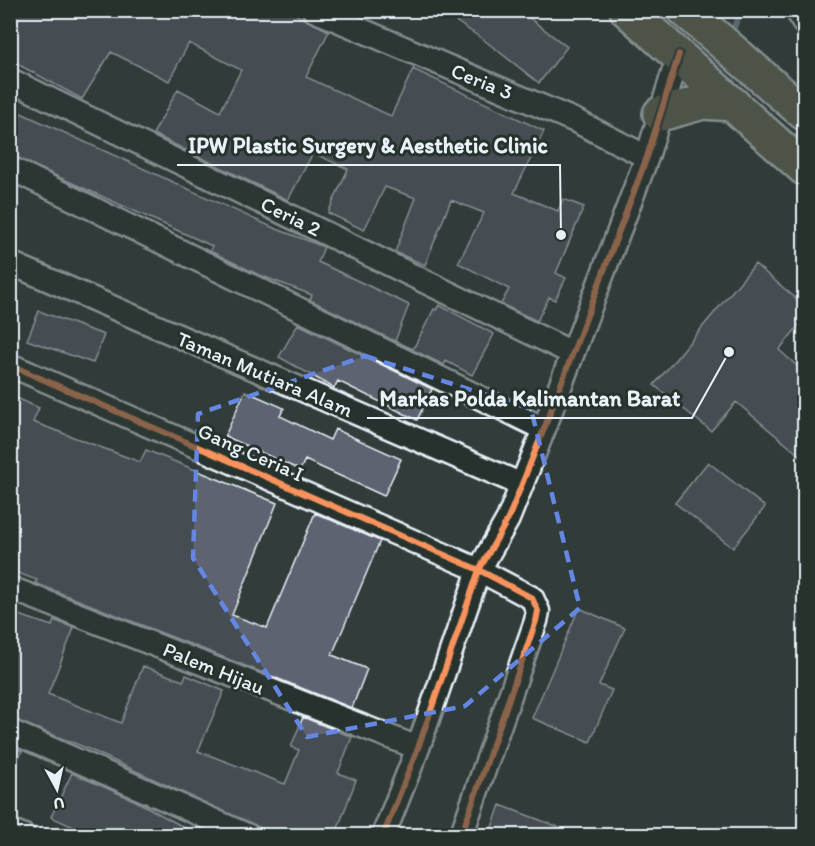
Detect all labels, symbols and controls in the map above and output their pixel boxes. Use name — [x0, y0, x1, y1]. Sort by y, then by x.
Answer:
street label: Ceria 3 — [448, 57, 516, 105]
callout: IPW Plastic Surgery & Aesthetic Clinic — [177, 125, 560, 165]
text: IPW Plastic Surgery & Aesthetic Clinic — [188, 132, 549, 159]
street label: Ceria 2 — [257, 191, 325, 241]
street label: Taman Mutiara Alam — [173, 326, 357, 423]
callout: Markas Polda Kalimantan Barat — [367, 378, 692, 418]
text: Markas Polda Kalimantan Barat — [380, 385, 681, 412]
street label: Gang Ceria I — [194, 418, 308, 486]
street label: Palem Hijau — [160, 636, 268, 700]
north arrow — [27, 759, 87, 819]
text: U — [52, 793, 66, 814]

